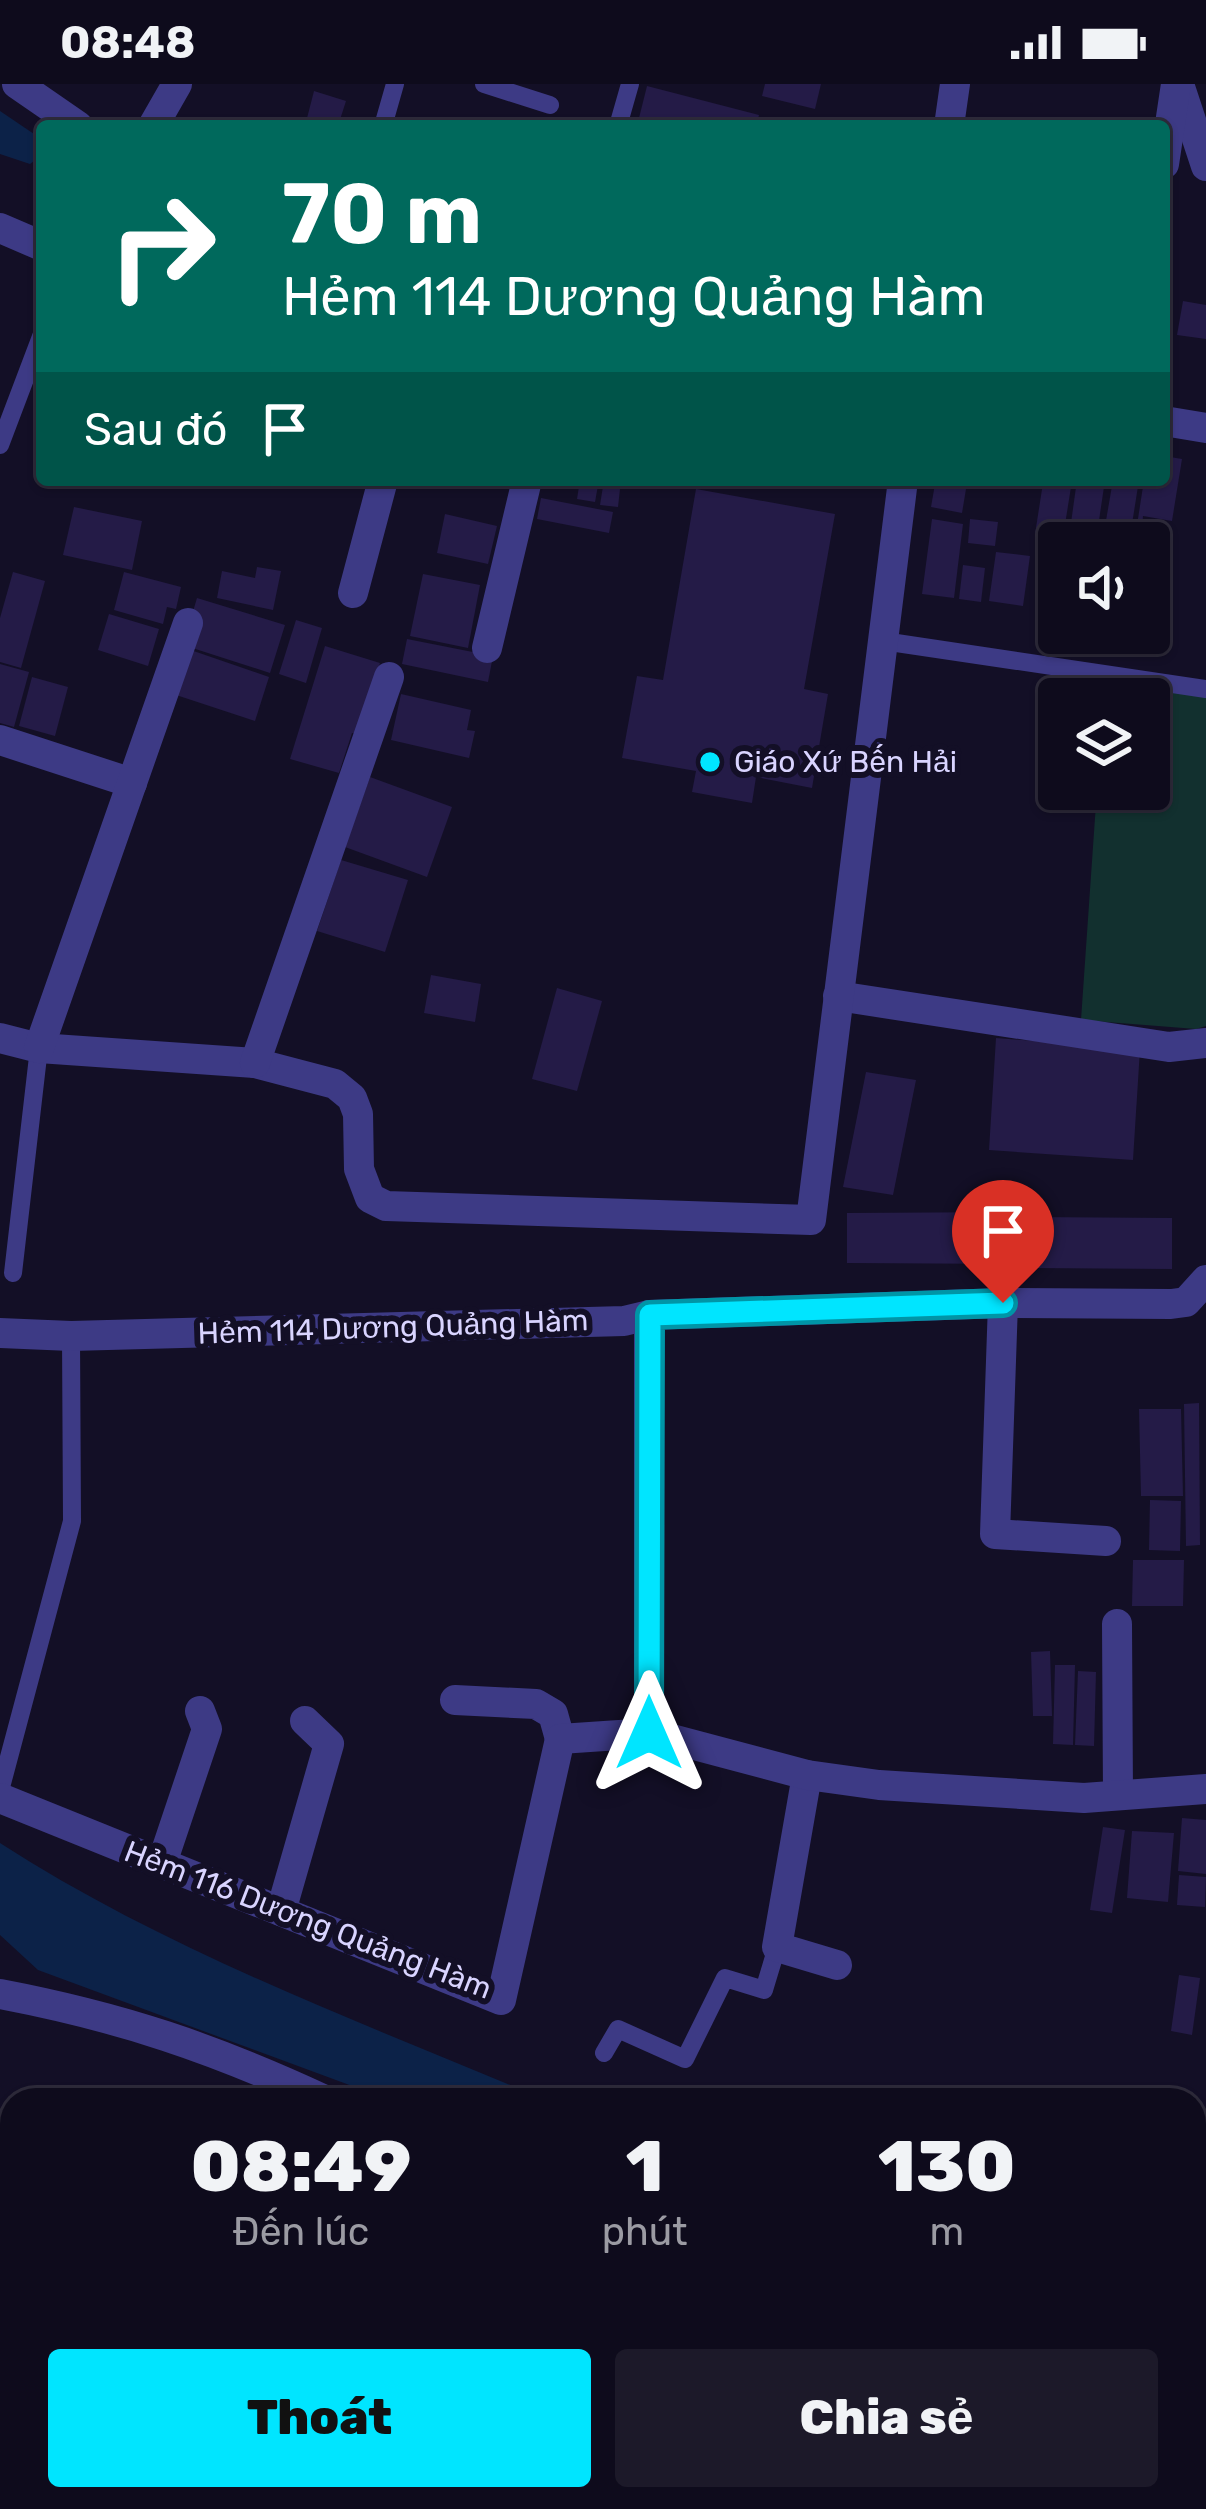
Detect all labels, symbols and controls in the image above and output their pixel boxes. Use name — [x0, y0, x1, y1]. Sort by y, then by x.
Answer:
text: 08:48 — [60, 16, 195, 69]
text: 70 m — [282, 164, 482, 264]
icon: right — [84, 168, 240, 324]
text: Hẻm 114 Dương Quảng Hàm — [282, 265, 985, 329]
icon: arrive — [252, 396, 318, 462]
text: Sau đó — [84, 403, 228, 456]
map controls — [1038, 522, 1170, 810]
button: sound — [1038, 522, 1170, 654]
button: layers — [1038, 678, 1170, 810]
place label: Giáo Xứ Bến Hải — [734, 744, 957, 780]
marker: Giáo Xứ Bến Hải — [697, 749, 723, 775]
pin — [952, 1180, 1054, 1303]
icon: arrive — [970, 1198, 1036, 1264]
street label: Hẻm 114 Dương Quảng Hàm — [197, 1302, 589, 1352]
position arrow — [586, 1670, 712, 1796]
street label: Hẻm 116 Dương Quảng Hàm — [119, 1833, 497, 2007]
text: 08:49 — [190, 2124, 411, 2209]
text: 1 — [626, 2124, 664, 2209]
text: 130 — [878, 2124, 1016, 2209]
text: Đến lúc — [233, 2209, 369, 2255]
text: phút — [602, 2209, 688, 2255]
text: m — [929, 2209, 964, 2255]
button: Thoát — [48, 2349, 591, 2487]
button: Chia sẻ — [615, 2349, 1158, 2487]

